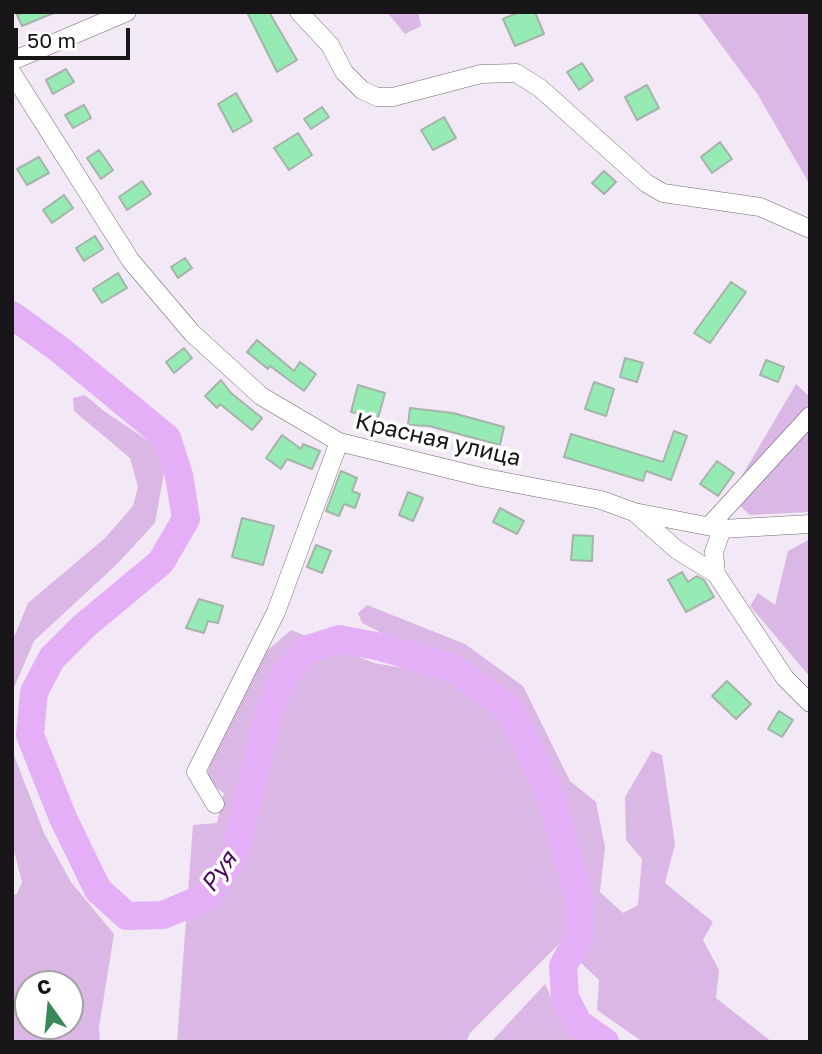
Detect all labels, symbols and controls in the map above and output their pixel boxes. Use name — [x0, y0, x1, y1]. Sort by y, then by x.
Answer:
scale bar — [18, 14, 133, 58]
text: 50 m — [27, 27, 76, 53]
street label: Красная улица — [353, 408, 523, 472]
water label: Руя — [195, 846, 243, 898]
north arrow — [14, 970, 84, 1040]
text: С — [34, 973, 53, 999]

